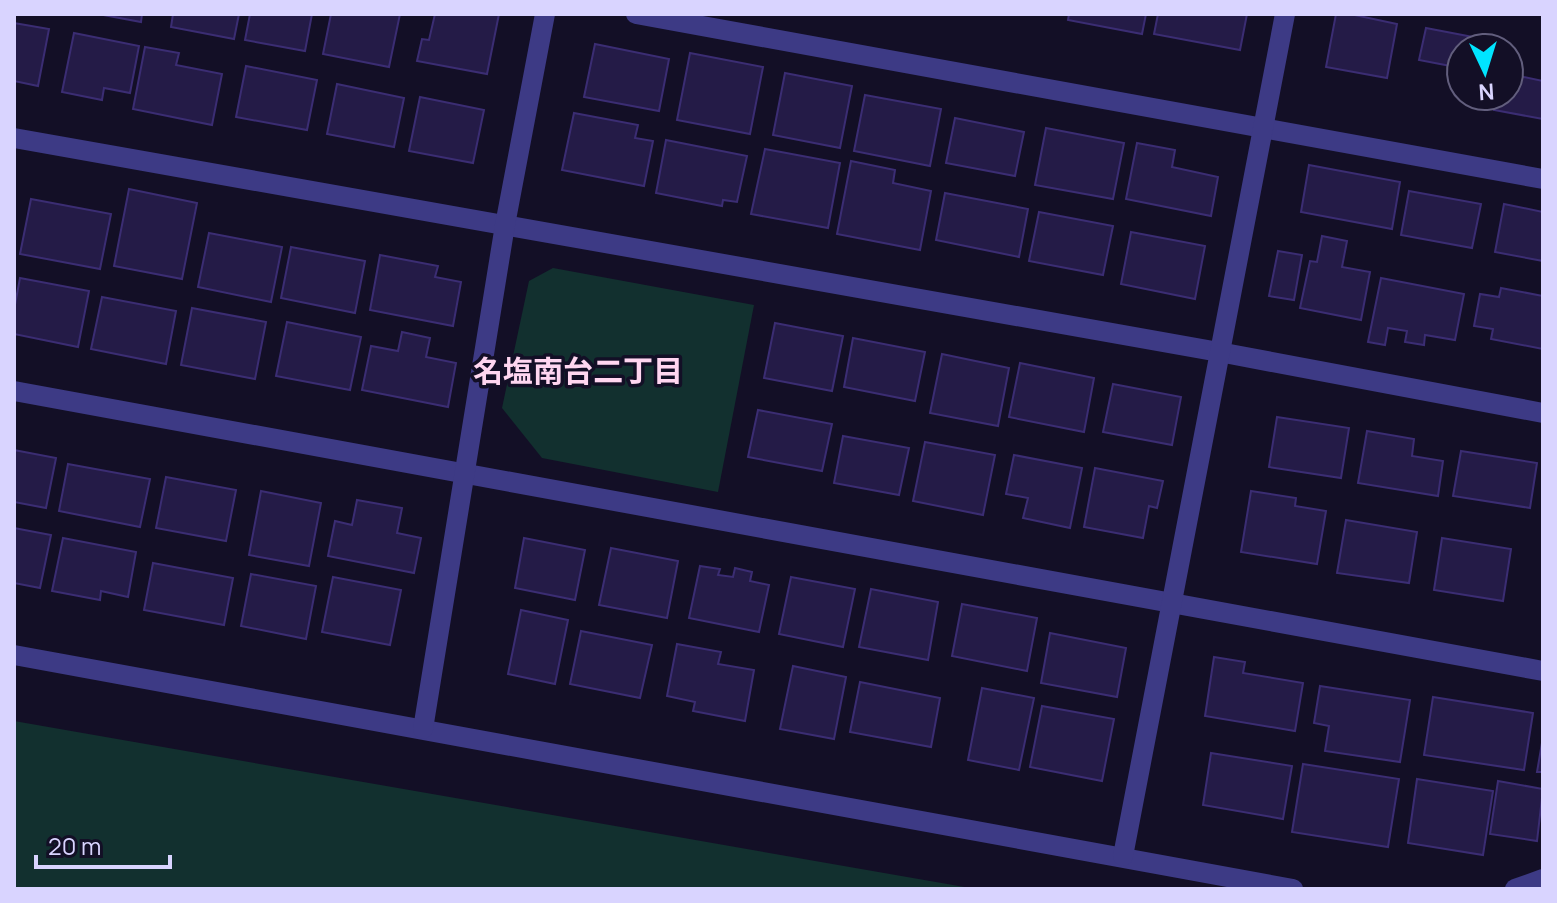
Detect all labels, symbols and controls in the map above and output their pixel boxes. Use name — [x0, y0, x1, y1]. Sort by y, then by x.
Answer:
north arrow — [1445, 32, 1525, 112]
text: N — [1477, 76, 1495, 107]
district label: 名塩南台二丁目 — [473, 350, 683, 391]
scale bar — [36, 819, 170, 869]
text: 20 m — [48, 829, 101, 862]

